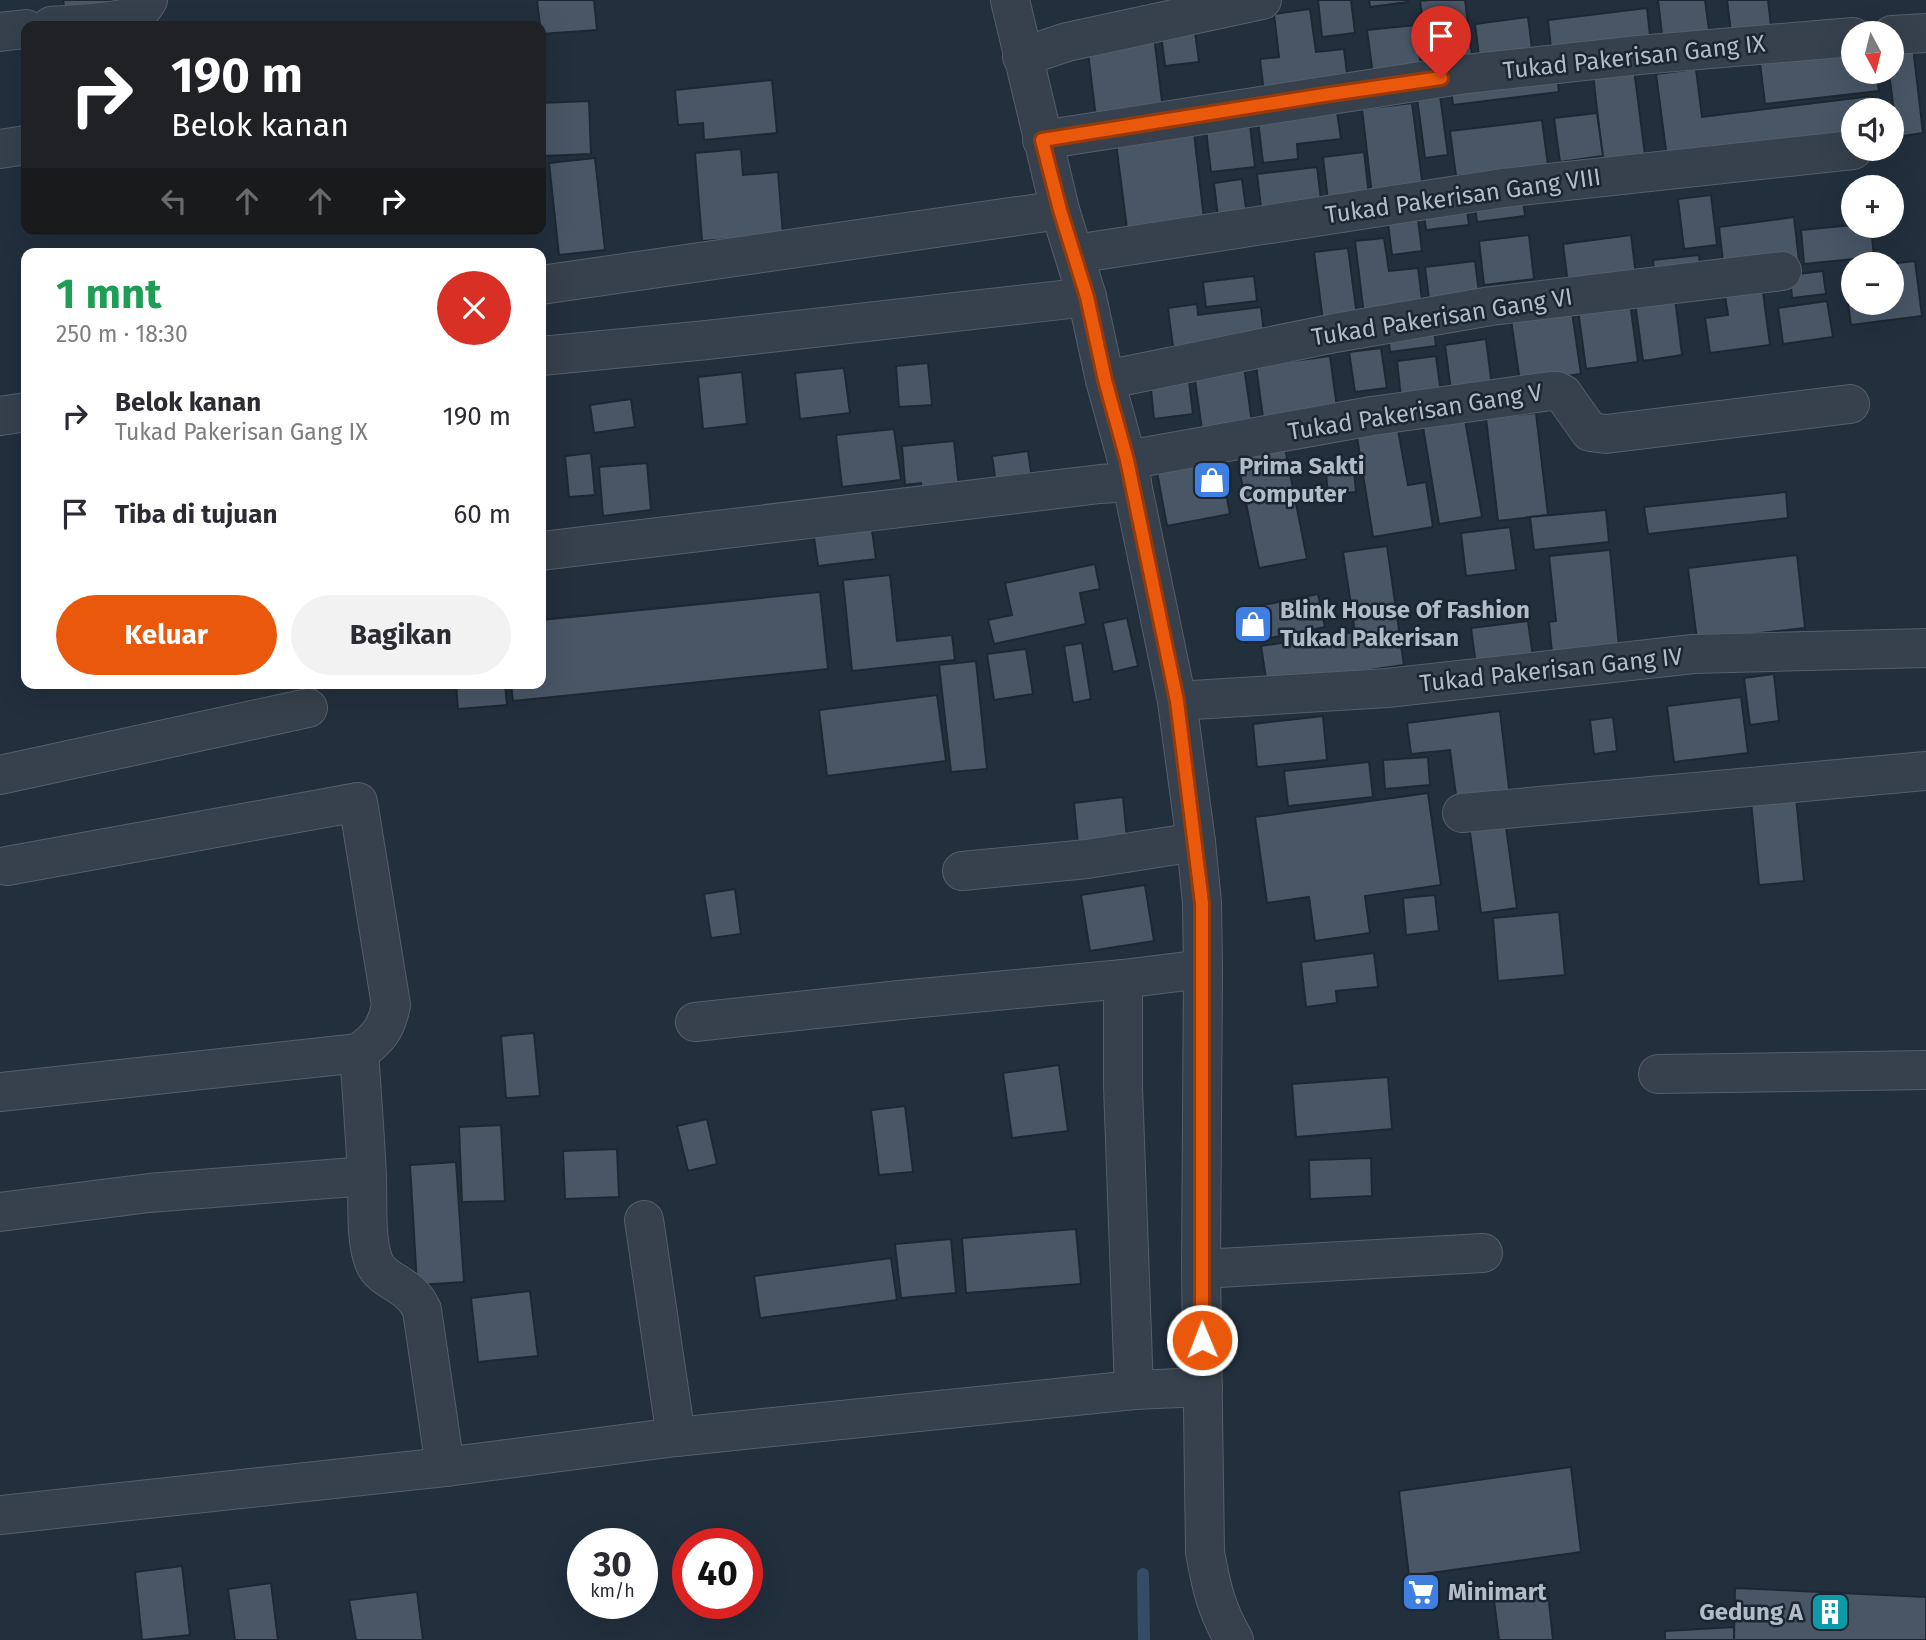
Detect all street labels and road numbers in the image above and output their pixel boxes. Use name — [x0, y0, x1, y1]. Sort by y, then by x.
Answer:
street label: Tukad Pakerisan Gang IX — [1501, 29, 1767, 85]
street label: Tukad Pakerisan Gang VIII — [1323, 163, 1603, 229]
street label: Tukad Pakerisan Gang VI — [1309, 283, 1575, 351]
street label: Tukad Pakerisan Gang V — [1286, 378, 1545, 446]
street label: Tukad Pakerisan Gang IV — [1418, 642, 1684, 698]

